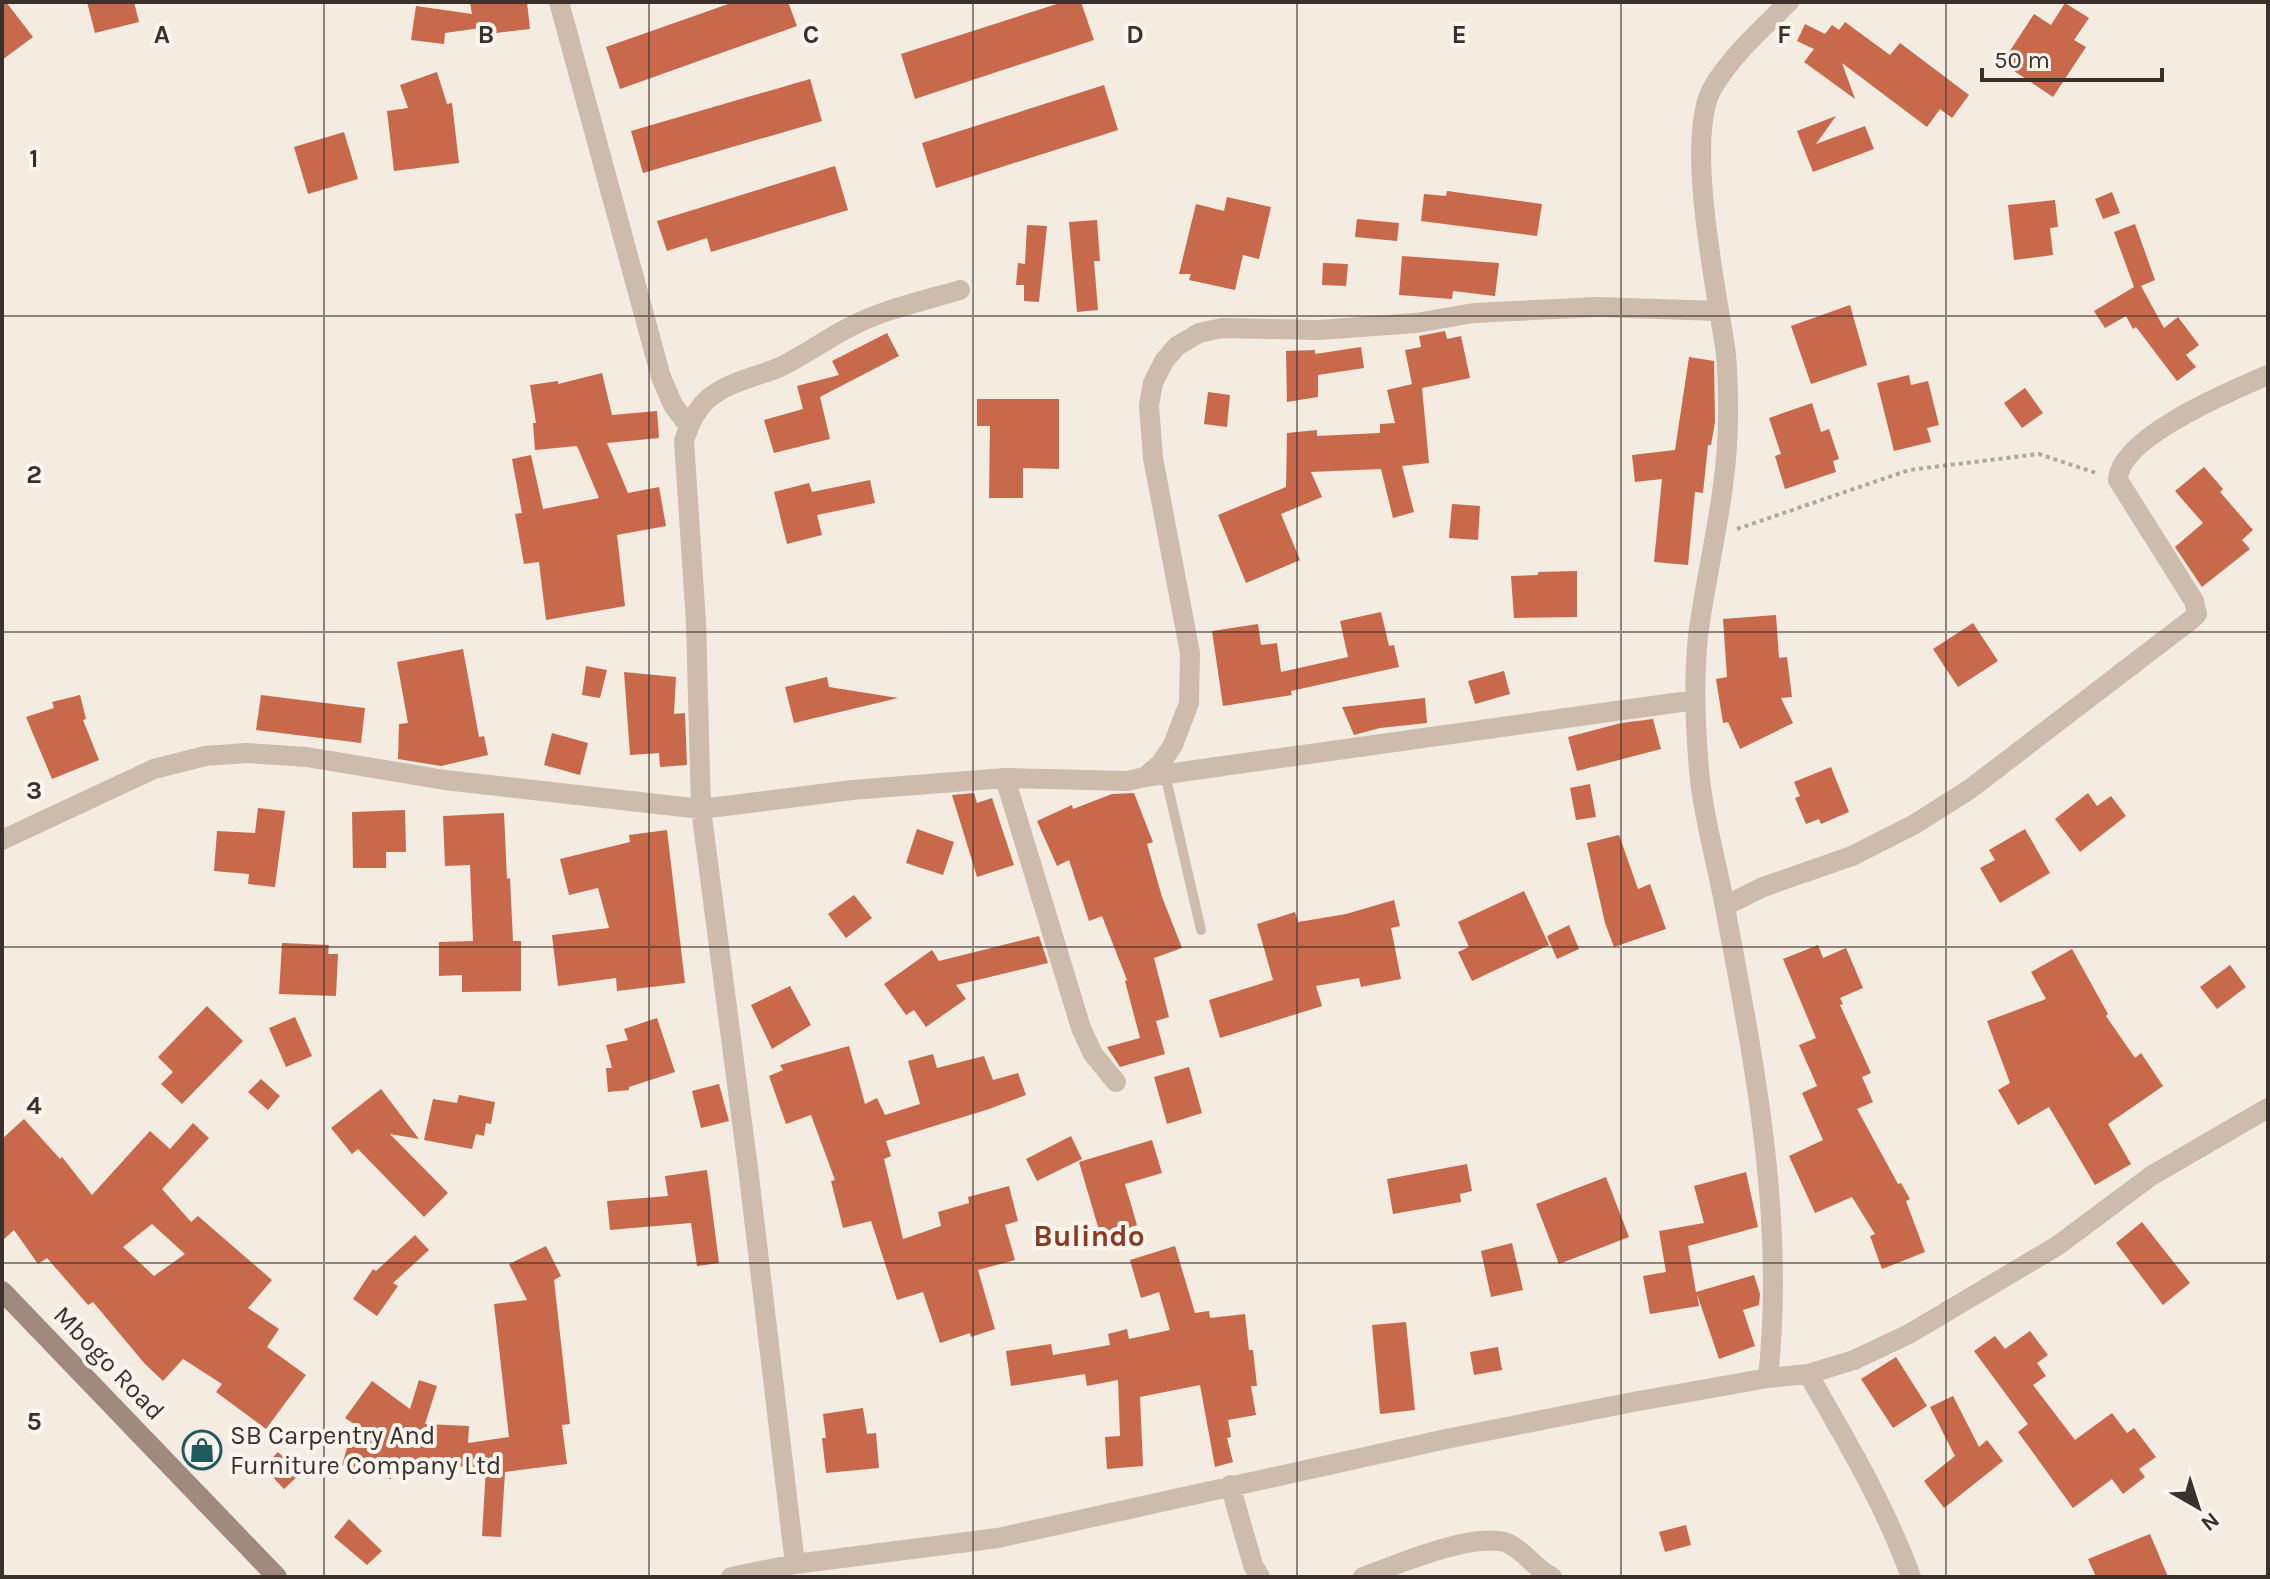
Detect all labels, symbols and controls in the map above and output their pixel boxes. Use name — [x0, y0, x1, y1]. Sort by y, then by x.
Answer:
text: A — [154, 19, 170, 50]
text: B — [478, 19, 494, 50]
text: C — [803, 19, 819, 50]
text: D — [1126, 19, 1144, 50]
text: E — [1451, 19, 1467, 50]
text: F — [1777, 19, 1791, 50]
scale bar — [1982, 32, 2162, 82]
text: 50 m — [1994, 46, 2050, 74]
text: 1 — [29, 143, 39, 174]
text: 2 — [26, 459, 42, 490]
text: 3 — [26, 775, 42, 806]
text: 4 — [26, 1090, 42, 1121]
district label: Bulindo — [1033, 1218, 1145, 1254]
street label: Mbogo Road — [47, 1300, 171, 1426]
text: 5 — [26, 1406, 42, 1437]
place label: SB Carpentry And Furniture Company Ltd — [230, 1420, 501, 1481]
shop icon: SB Carpentry And Furniture Company Ltd — [181, 1429, 223, 1471]
north arrow — [2158, 1467, 2238, 1547]
text: N — [2196, 1507, 2224, 1537]

